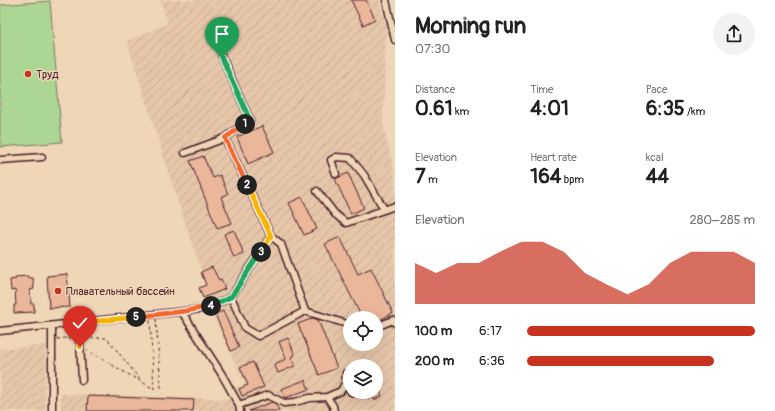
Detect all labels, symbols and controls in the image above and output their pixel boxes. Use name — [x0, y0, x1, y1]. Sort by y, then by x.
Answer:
text: Morning run — [415, 12, 526, 40]
button: share — [713, 13, 755, 55]
pin — [205, 17, 239, 58]
icon: arrive — [211, 23, 233, 45]
text: 07:30 — [415, 41, 450, 57]
place label: Труд — [36, 68, 59, 81]
marker: Труд — [23, 69, 33, 79]
text: Distance — [415, 83, 455, 96]
text: Time — [530, 83, 553, 96]
text: Pace — [646, 83, 667, 96]
text: 0.61 — [415, 96, 453, 121]
text: 4:01 — [530, 96, 569, 121]
text: 6:35 — [646, 96, 685, 121]
text: km — [453, 105, 469, 118]
text: /km — [685, 105, 705, 118]
pin: 1 — [235, 114, 255, 134]
text: 1 — [243, 117, 247, 130]
text: Elevation — [415, 151, 457, 164]
text: Heart rate — [530, 151, 577, 164]
text: kcal — [646, 151, 664, 164]
text: 7 — [415, 164, 426, 189]
text: 164 — [530, 164, 561, 189]
text: 44 — [646, 164, 669, 189]
text: m — [426, 173, 438, 186]
text: bpm — [561, 173, 584, 186]
pin: 2 — [237, 175, 257, 195]
text: 2 — [244, 178, 250, 191]
text: Elevation — [415, 212, 465, 228]
text: 280–285 m — [689, 212, 755, 228]
pin: 3 — [251, 242, 271, 262]
text: 3 — [258, 245, 264, 258]
place label: Плавательный бассейн — [66, 285, 175, 298]
marker: Плавательный бассейн — [53, 286, 63, 296]
pin: 4 — [201, 296, 221, 316]
text: 4 — [208, 299, 214, 312]
pin — [63, 306, 97, 347]
pin: 5 — [126, 307, 146, 327]
text: 5 — [133, 310, 139, 323]
map controls — [343, 311, 383, 399]
button: locate — [343, 311, 383, 351]
icon: check — [69, 312, 91, 334]
text: 100 m — [415, 323, 452, 339]
text: 6:17 — [479, 323, 502, 339]
text: 200 m — [415, 353, 454, 369]
text: 6:36 — [479, 353, 505, 369]
button: layers — [343, 359, 383, 399]

